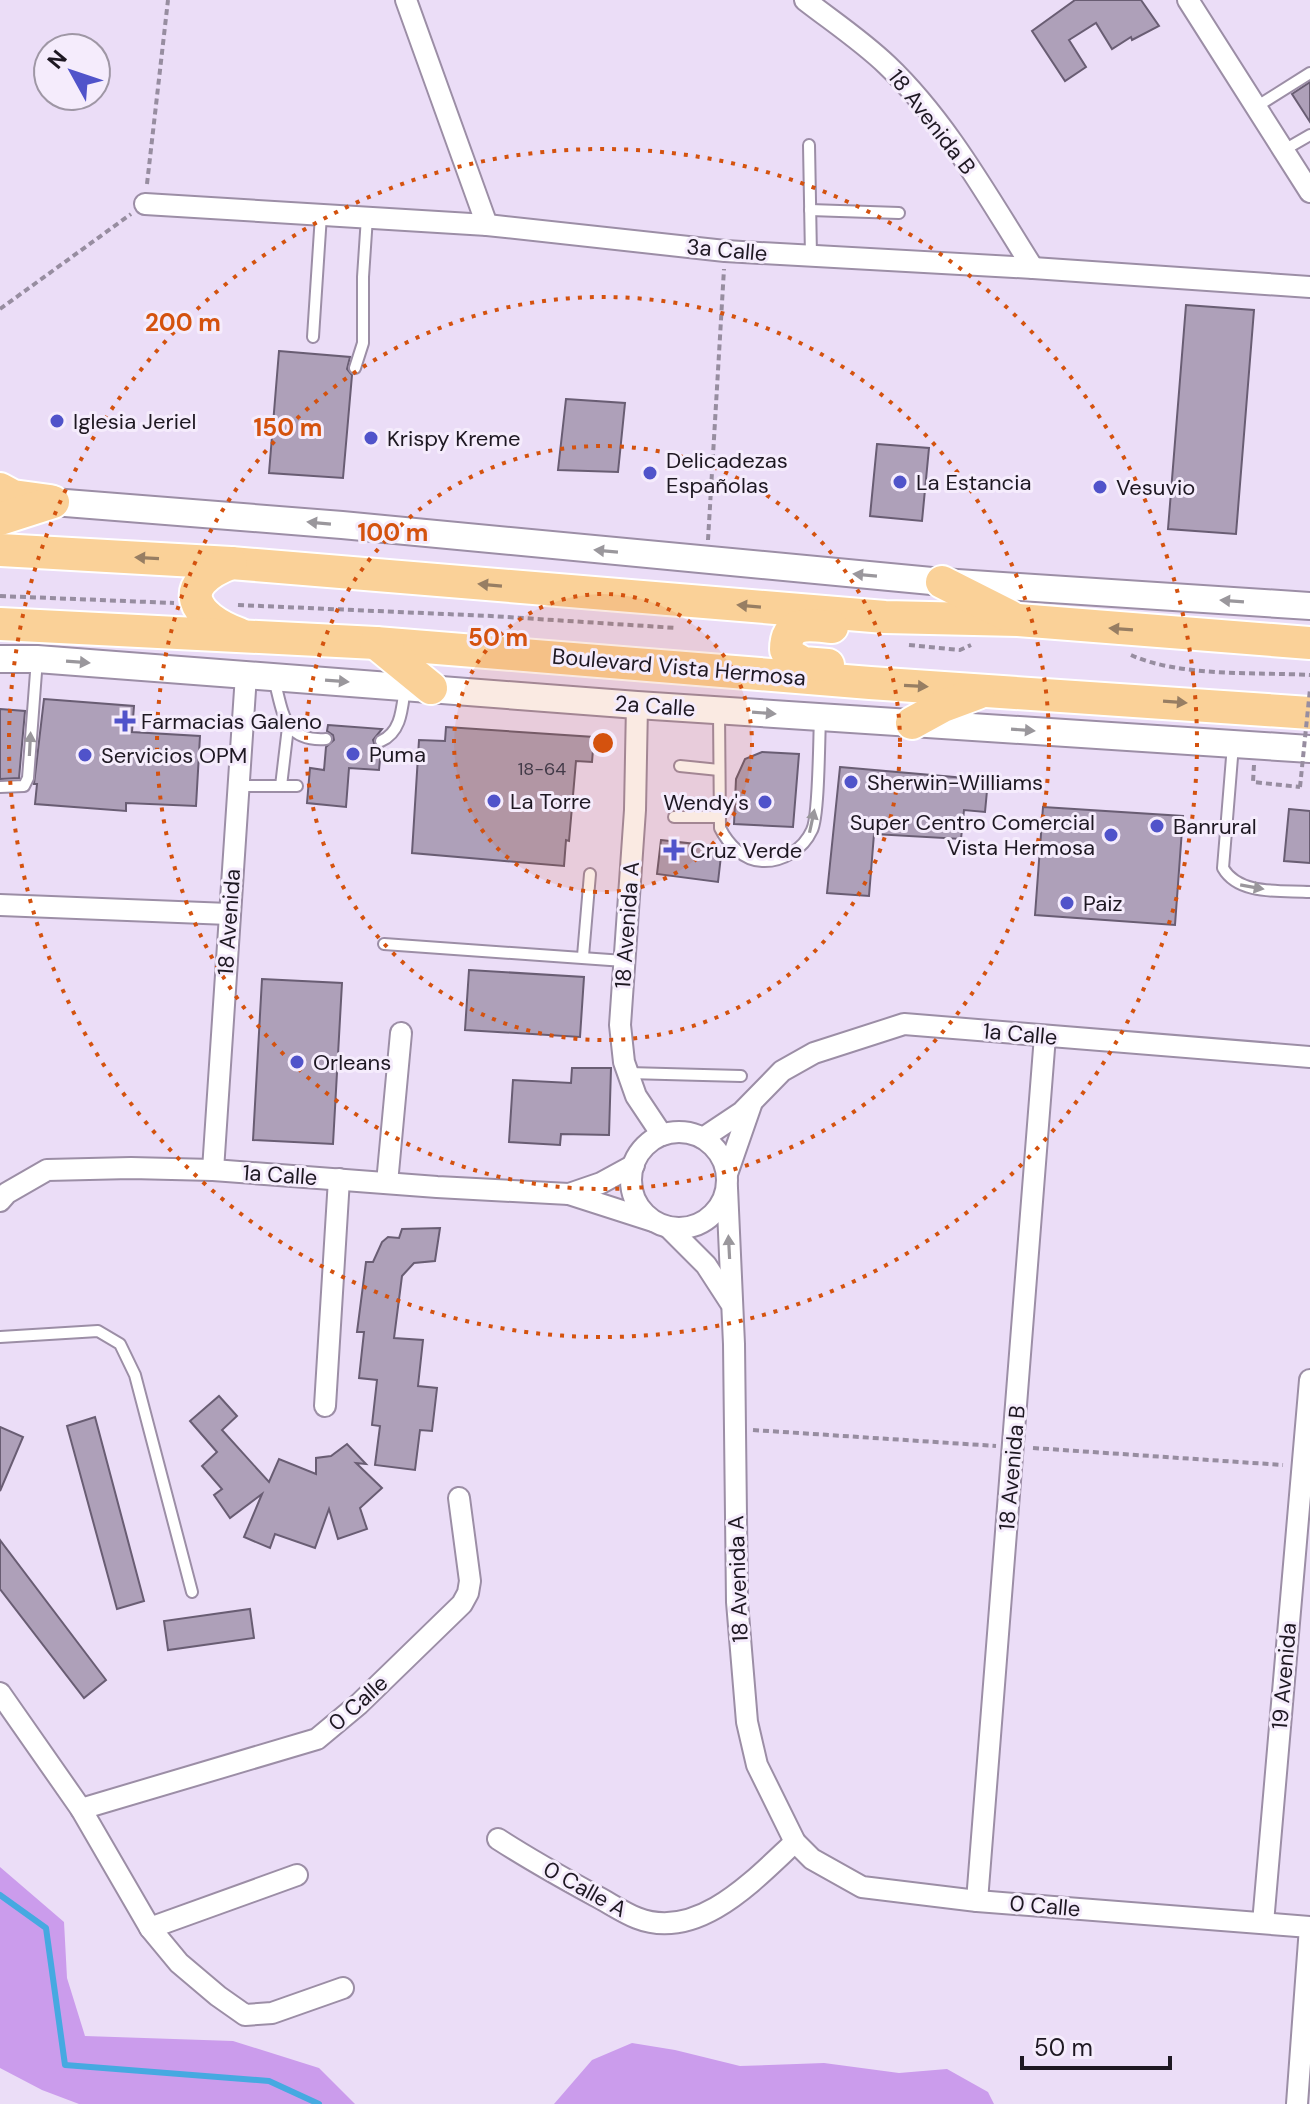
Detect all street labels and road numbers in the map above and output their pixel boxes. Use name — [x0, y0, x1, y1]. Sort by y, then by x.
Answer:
street label: 18 Avenida B — [882, 63, 982, 181]
street label: 3a Calle — [685, 232, 769, 268]
street label: Boulevard Vista Hermosa — [551, 641, 807, 693]
street label: 2a Calle — [614, 689, 696, 723]
street label: 18 Avenida A — [608, 861, 646, 989]
street label: 18 Avenida — [211, 868, 247, 976]
street label: 1a Calle — [982, 1016, 1058, 1052]
street label: 1a Calle — [242, 1158, 318, 1192]
street label: 18 Avenida B — [992, 1404, 1032, 1532]
street label: 18 Avenida A — [721, 1515, 755, 1643]
street label: 19 Avenida — [1265, 1621, 1303, 1731]
street label: 0 Calle — [322, 1668, 394, 1738]
street label: 0 Calle A — [538, 1854, 632, 1924]
street label: 0 Calle — [1008, 1888, 1082, 1924]

